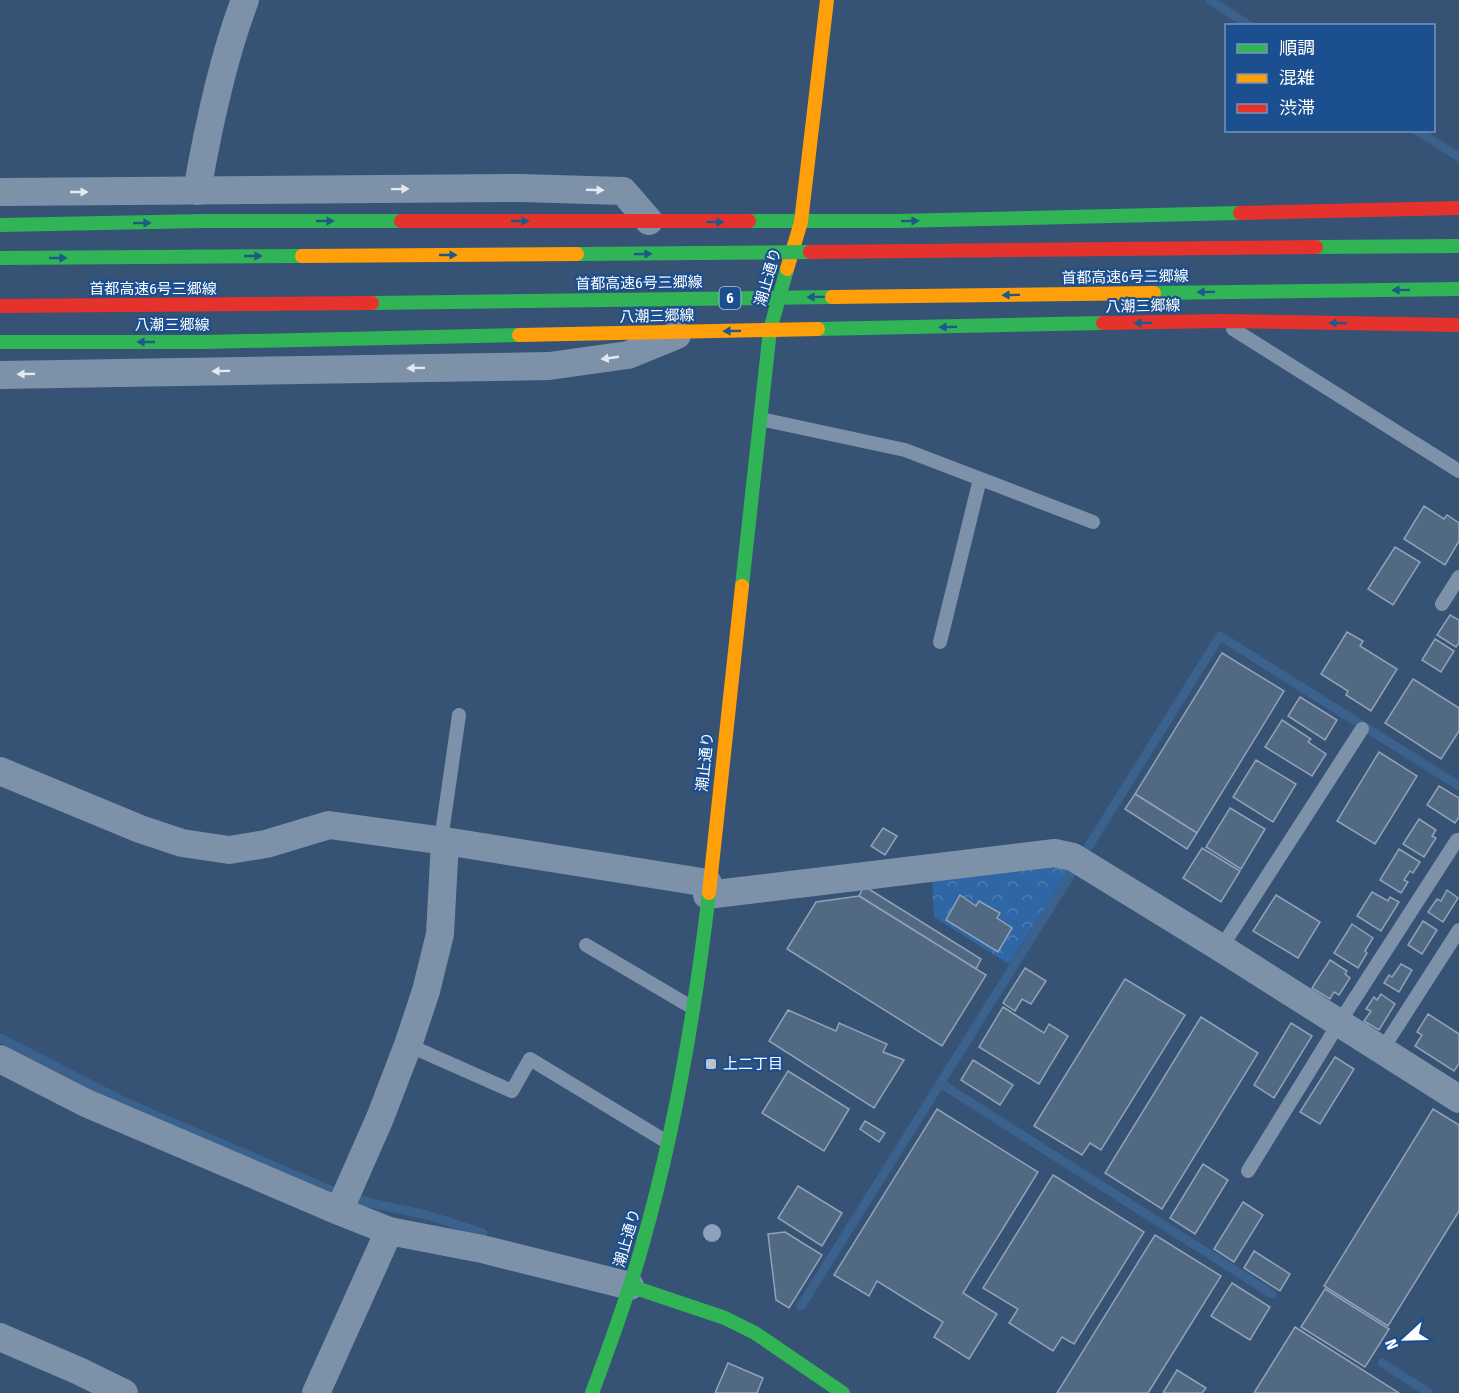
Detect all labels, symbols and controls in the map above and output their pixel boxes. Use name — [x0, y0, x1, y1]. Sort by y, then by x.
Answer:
legend — [1225, 24, 1435, 132]
text: 順調 — [1279, 37, 1315, 59]
text: 混雑 — [1279, 67, 1315, 89]
text: 渋滞 — [1279, 97, 1315, 119]
one-way arrow — [391, 184, 410, 194]
one-way arrow — [586, 186, 605, 195]
one-way arrow — [70, 187, 89, 197]
one-way arrow — [316, 216, 335, 226]
one-way arrow — [511, 216, 530, 226]
one-way arrow — [901, 216, 920, 226]
one-way arrow — [706, 217, 725, 227]
one-way arrow — [133, 218, 152, 227]
street label: 潮止通り — [751, 246, 785, 308]
one-way arrow — [634, 249, 653, 258]
one-way arrow — [439, 250, 458, 260]
one-way arrow — [244, 251, 263, 261]
one-way arrow — [49, 253, 68, 262]
street label: 首都高速6号三郷線 — [1061, 267, 1189, 287]
street label: 首都高速6号三郷線 — [575, 273, 703, 293]
street label: 首都高速6号三郷線 — [89, 280, 217, 298]
one-way arrow — [1391, 285, 1410, 295]
road number: 6 — [720, 287, 740, 309]
one-way arrow — [1196, 287, 1215, 297]
one-way arrow — [1001, 290, 1020, 300]
one-way arrow — [806, 292, 825, 302]
street label: 八潮三郷線 — [1105, 296, 1181, 316]
street label: 八潮三郷線 — [619, 306, 695, 326]
street label: 八潮三郷線 — [134, 316, 210, 334]
one-way arrow — [1133, 318, 1152, 327]
one-way arrow — [1328, 318, 1347, 328]
one-way arrow — [938, 322, 957, 331]
one-way arrow — [722, 326, 741, 336]
one-way arrow — [136, 337, 155, 347]
one-way arrow — [600, 353, 619, 362]
one-way arrow — [406, 364, 425, 373]
one-way arrow — [211, 367, 230, 376]
one-way arrow — [16, 370, 35, 379]
street label: 潮止通り — [693, 731, 717, 793]
place label: 上二丁目 — [723, 1055, 783, 1073]
marker: 上二丁目 — [704, 1057, 718, 1071]
street label: 潮止通り — [610, 1207, 644, 1269]
north arrow — [1375, 1309, 1435, 1369]
text: N — [1381, 1336, 1402, 1352]

